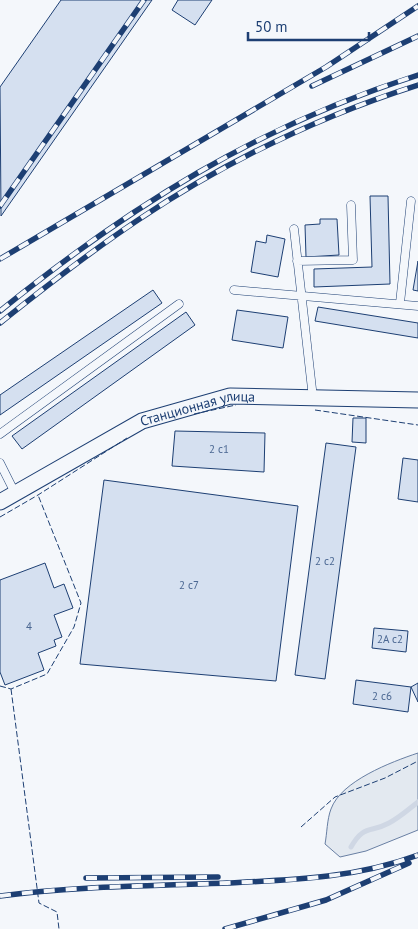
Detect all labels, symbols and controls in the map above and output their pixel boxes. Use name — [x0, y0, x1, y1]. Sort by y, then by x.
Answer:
scale bar — [248, 10, 369, 42]
text: 50 m — [255, 17, 288, 36]
street label: Станционная улица — [138, 387, 255, 430]
house number: 2 с1 — [209, 442, 229, 456]
house number: 2 с2 — [315, 554, 335, 568]
house number: 2 с7 — [179, 578, 199, 592]
house number: 4 — [26, 619, 32, 633]
house number: 2А с2 — [377, 632, 403, 646]
house number: 2 с6 — [372, 689, 392, 703]

